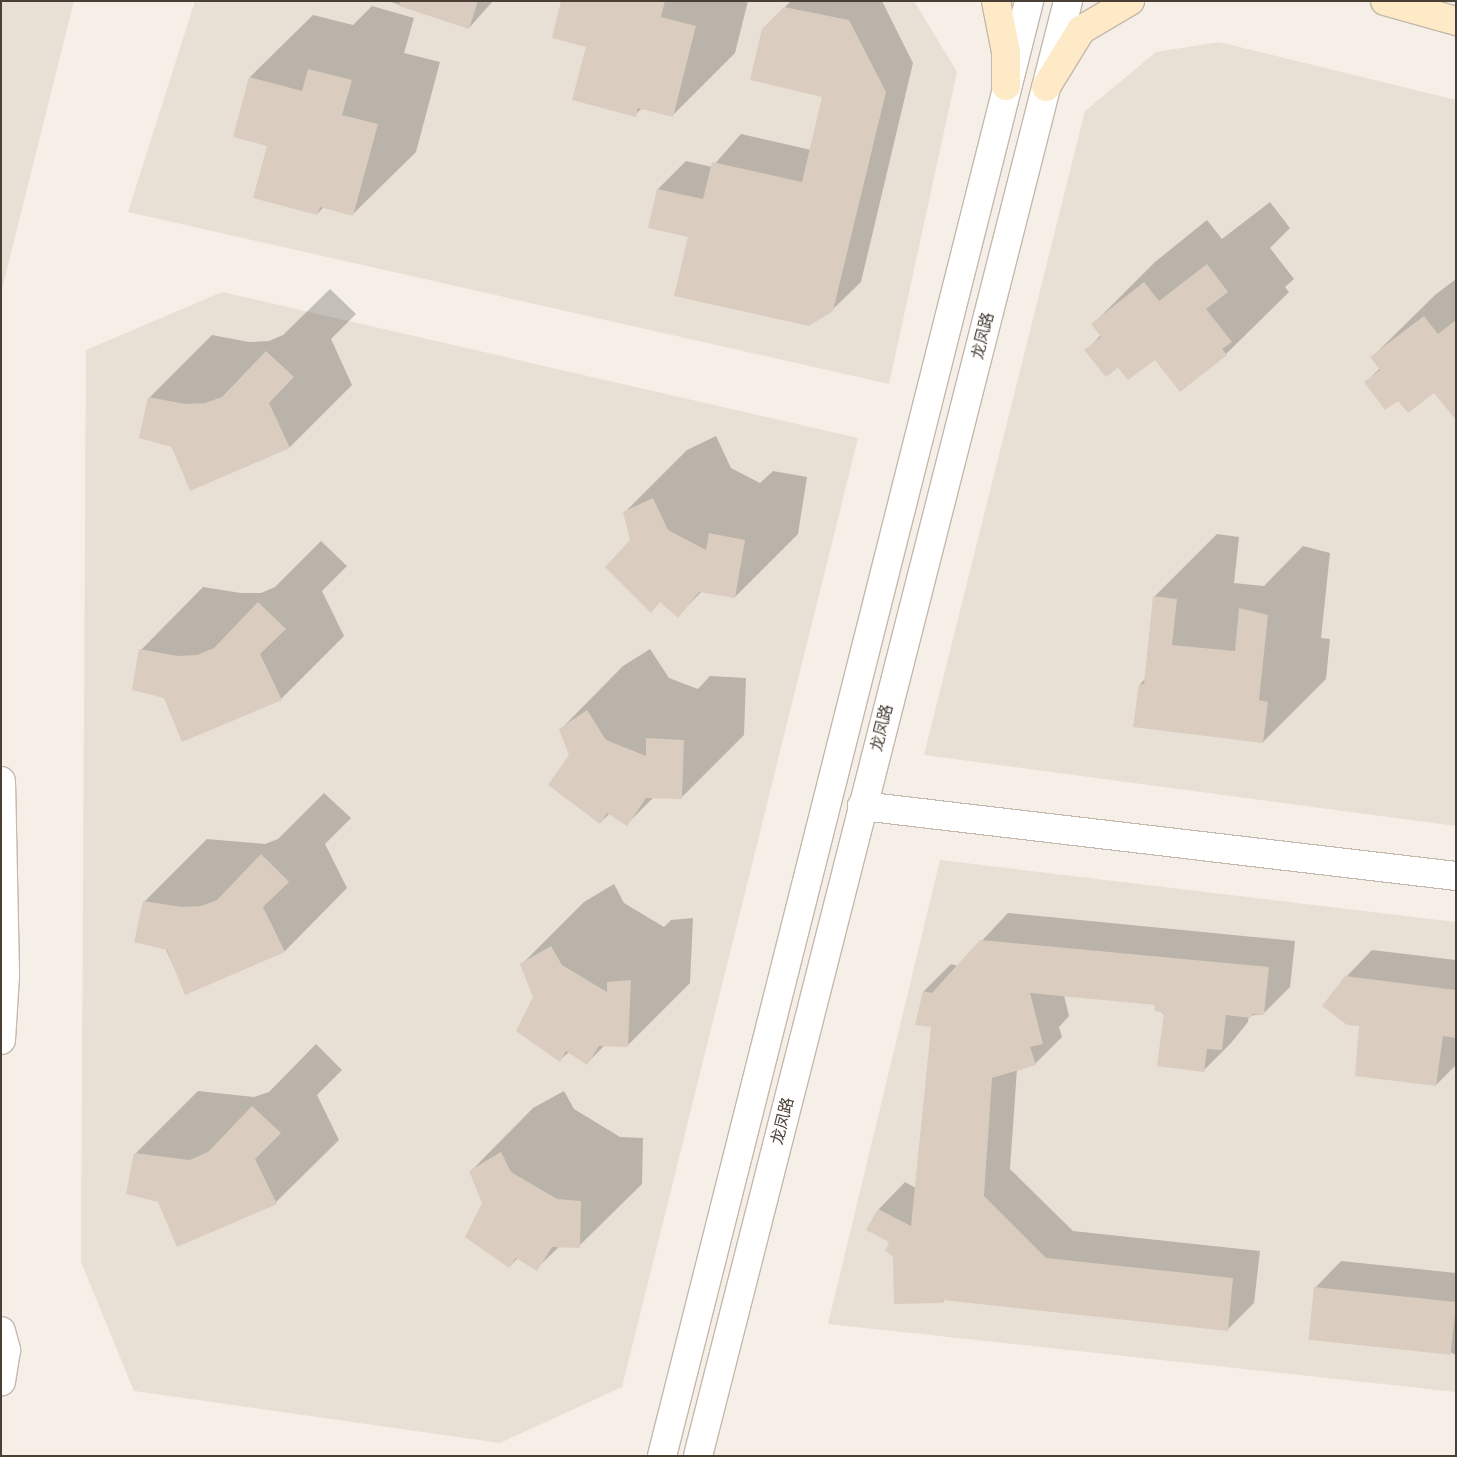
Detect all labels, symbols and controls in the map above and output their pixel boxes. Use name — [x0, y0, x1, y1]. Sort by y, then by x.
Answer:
street label: 龙凤路 — [968, 310, 998, 362]
street label: 龙凤路 — [867, 702, 897, 754]
street label: 龙凤路 — [768, 1095, 798, 1147]

